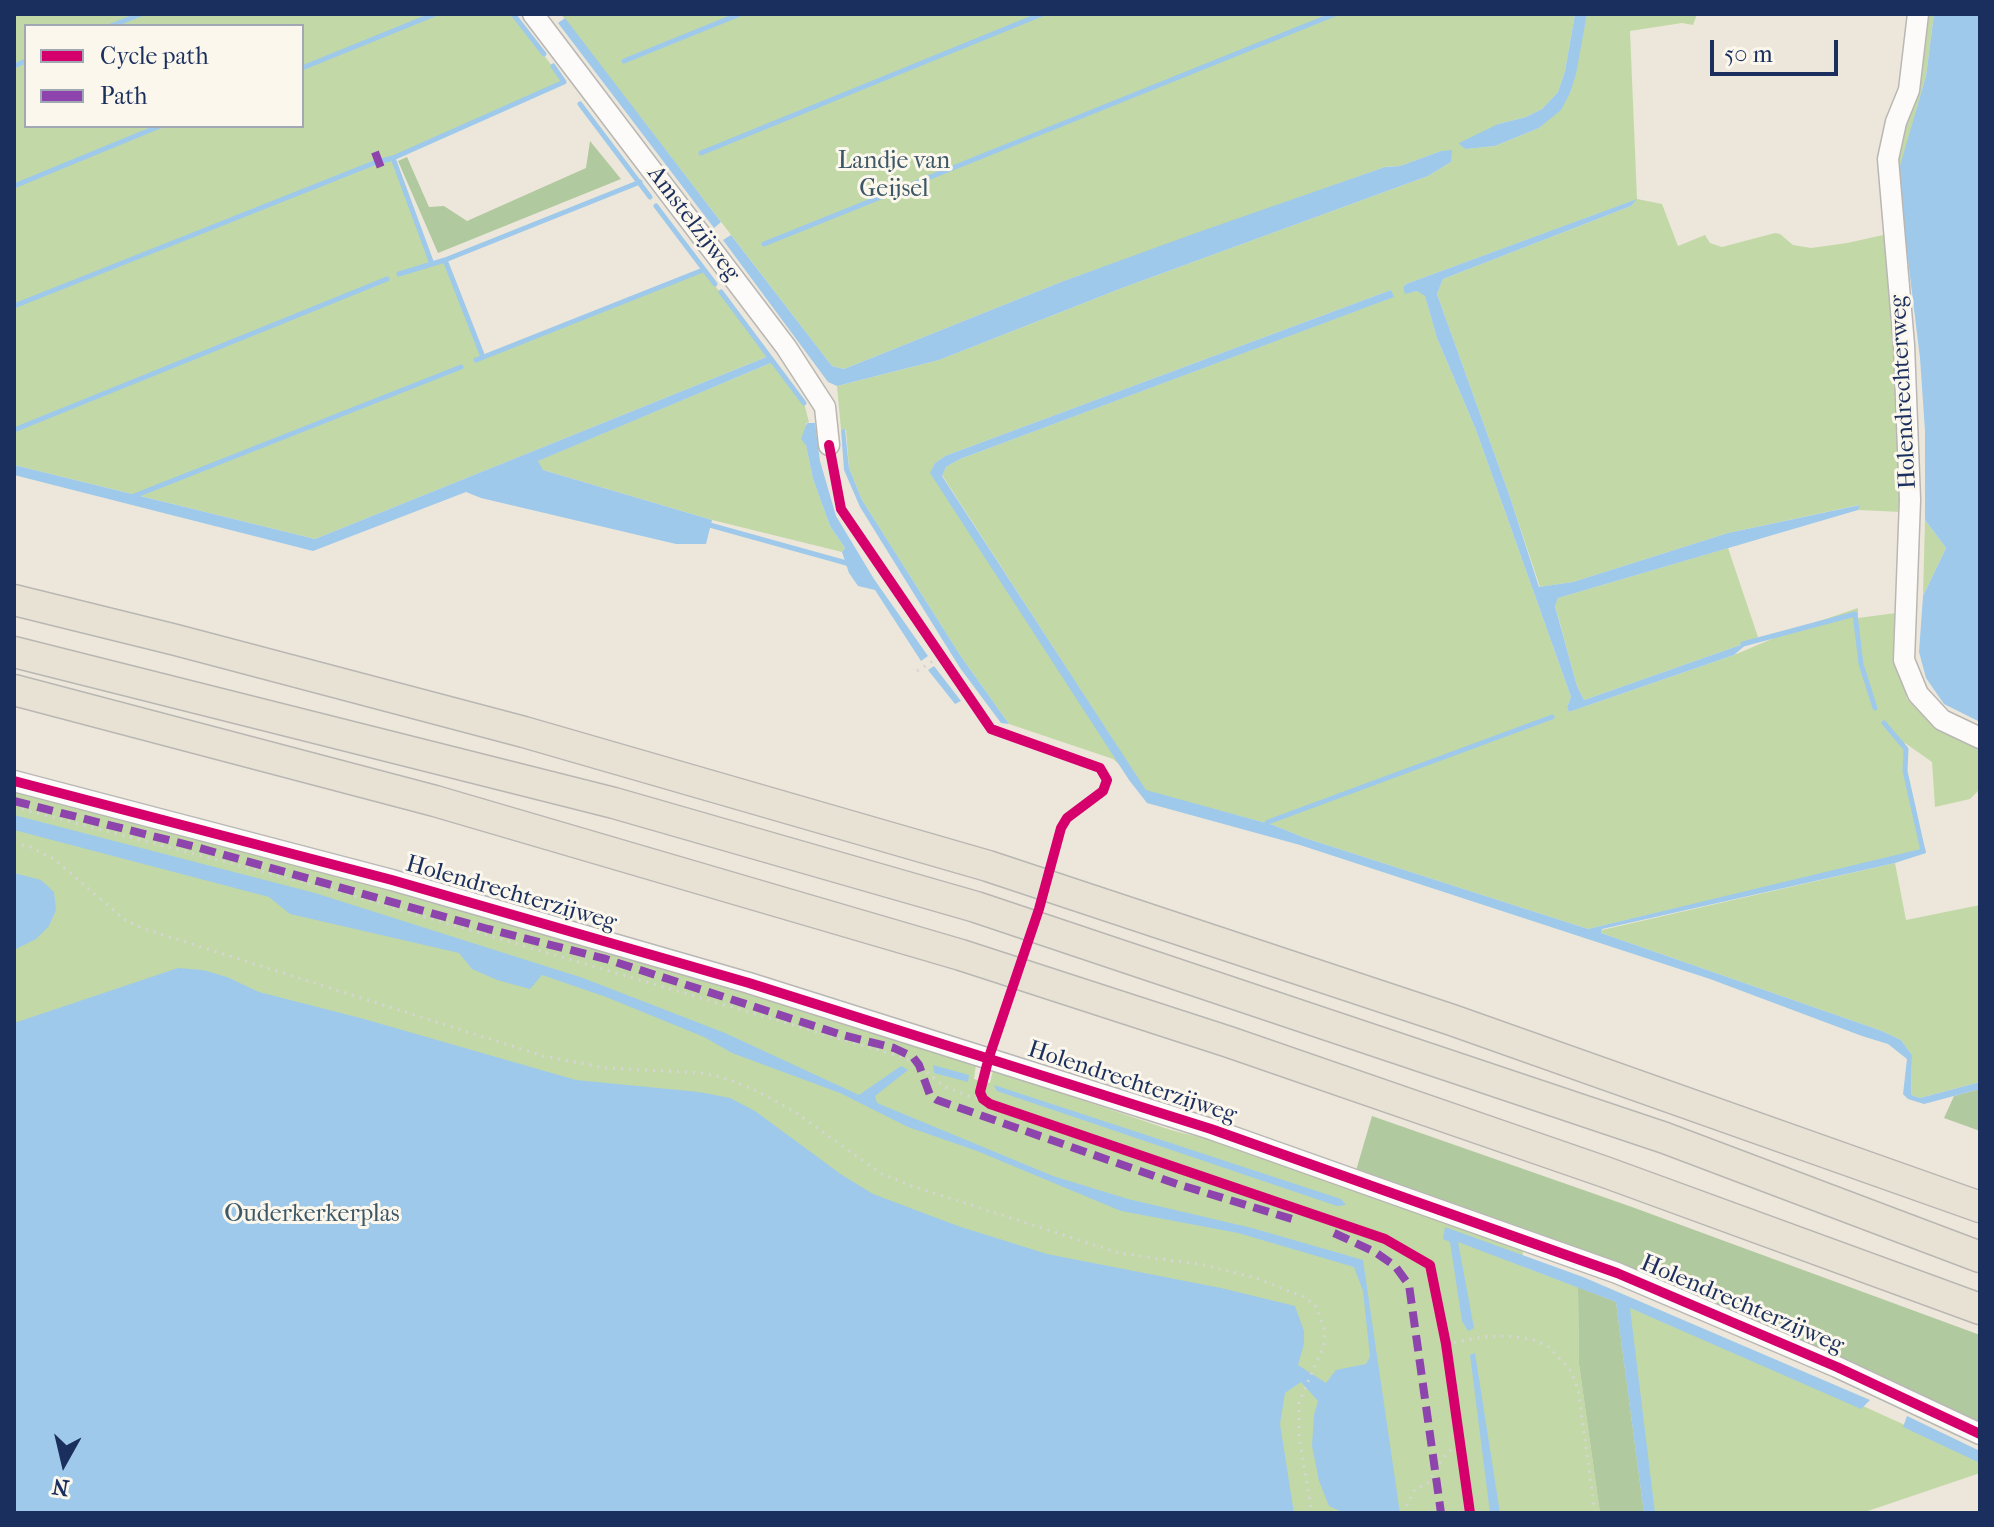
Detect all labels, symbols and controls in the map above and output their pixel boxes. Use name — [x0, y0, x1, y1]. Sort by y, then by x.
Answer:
legend — [24, 24, 304, 128]
scale bar — [1714, 24, 1842, 74]
text: 50 m — [1724, 40, 1773, 68]
text: Cycle path — [100, 42, 209, 70]
text: Path — [100, 82, 147, 110]
park label: Landje van Geijsel — [838, 148, 950, 204]
street label: Amstelzijweg — [640, 161, 746, 287]
street label: Holendrechterweg — [1885, 294, 1923, 490]
street label: Holendrechterzijweg — [402, 850, 620, 938]
street label: Holendrechterzijweg — [1024, 1036, 1240, 1130]
park label: Ouderkerkerplas — [224, 1201, 400, 1229]
street label: Holendrechterzijweg — [1636, 1249, 1848, 1361]
north arrow — [24, 1423, 104, 1503]
text: N — [51, 1473, 71, 1501]

